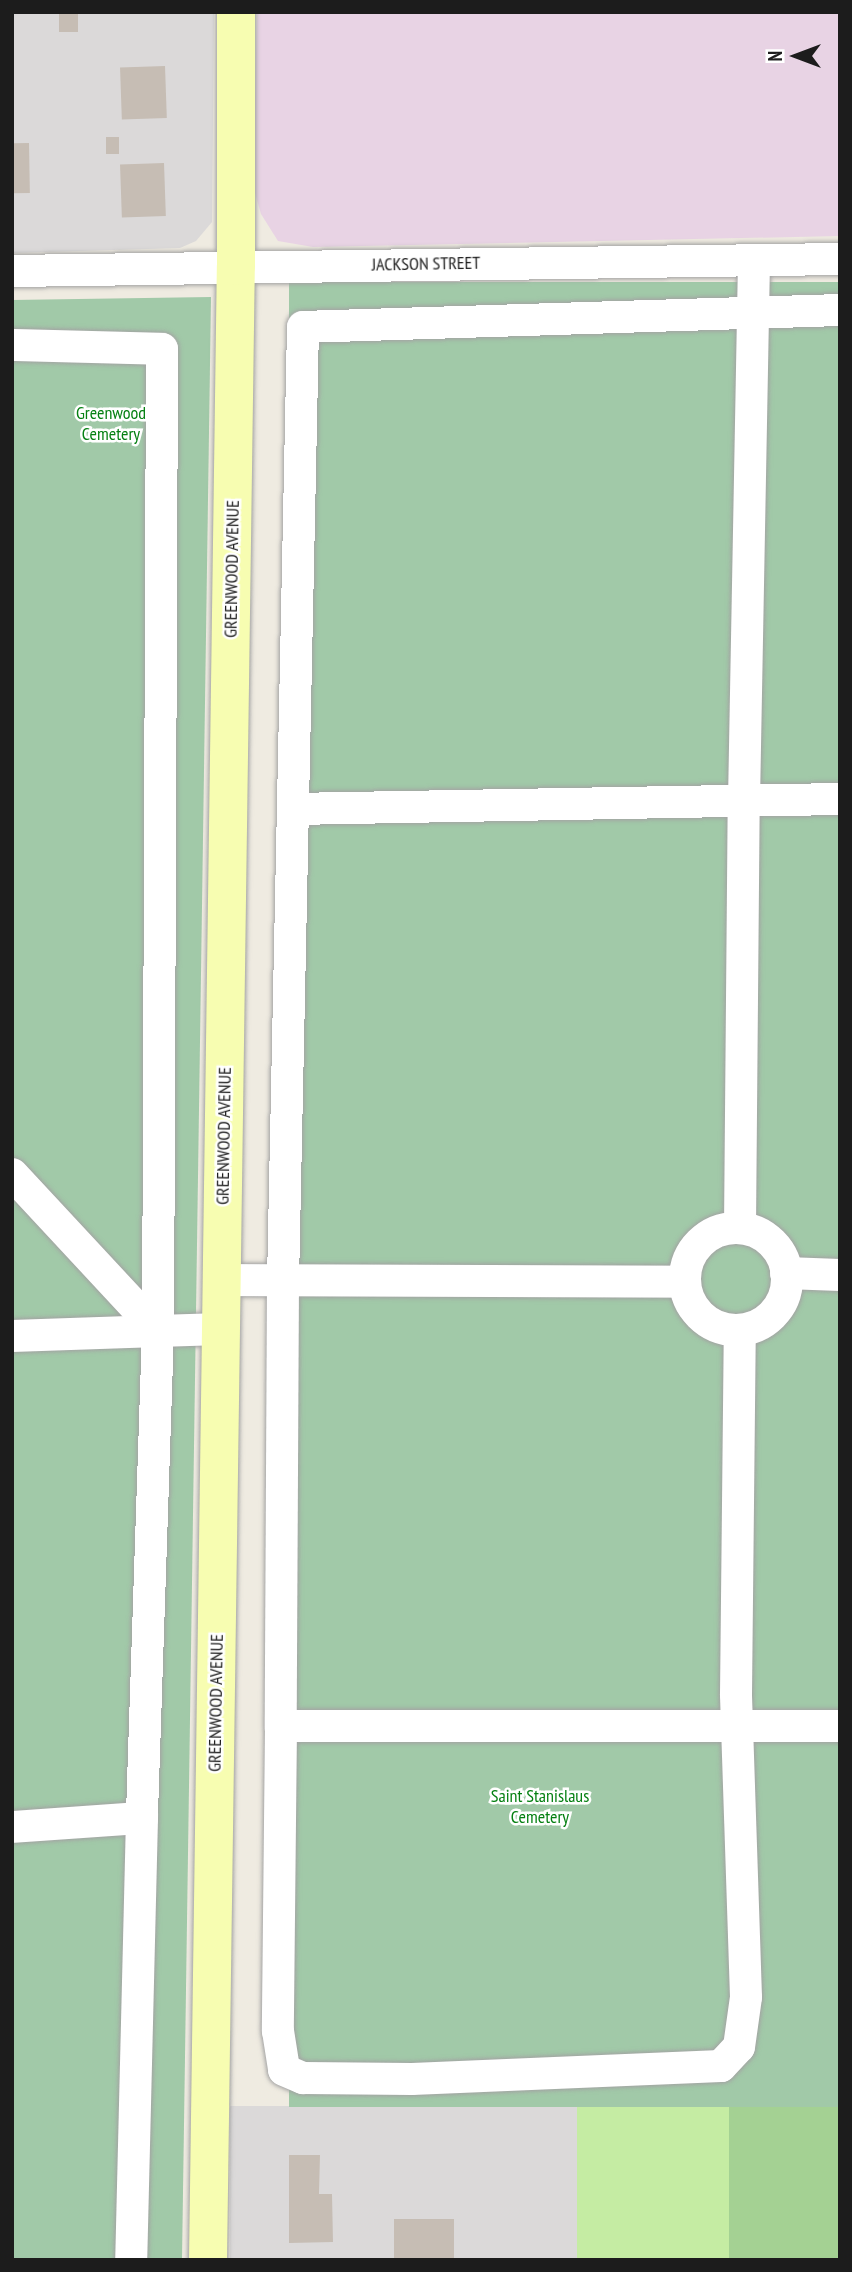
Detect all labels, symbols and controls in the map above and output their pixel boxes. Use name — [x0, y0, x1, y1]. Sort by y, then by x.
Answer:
north arrow — [761, 21, 831, 91]
text: N — [763, 51, 787, 61]
street label: JACKSON STREET — [372, 252, 480, 276]
park label: Greenwood Cemetery — [76, 403, 146, 446]
street label: GREENWOOD AVENUE — [220, 500, 244, 638]
street label: GREENWOOD AVENUE — [212, 1067, 236, 1205]
street label: GREENWOOD AVENUE — [204, 1634, 228, 1772]
park label: Saint Stanislaus Cemetery — [491, 1786, 589, 1828]

